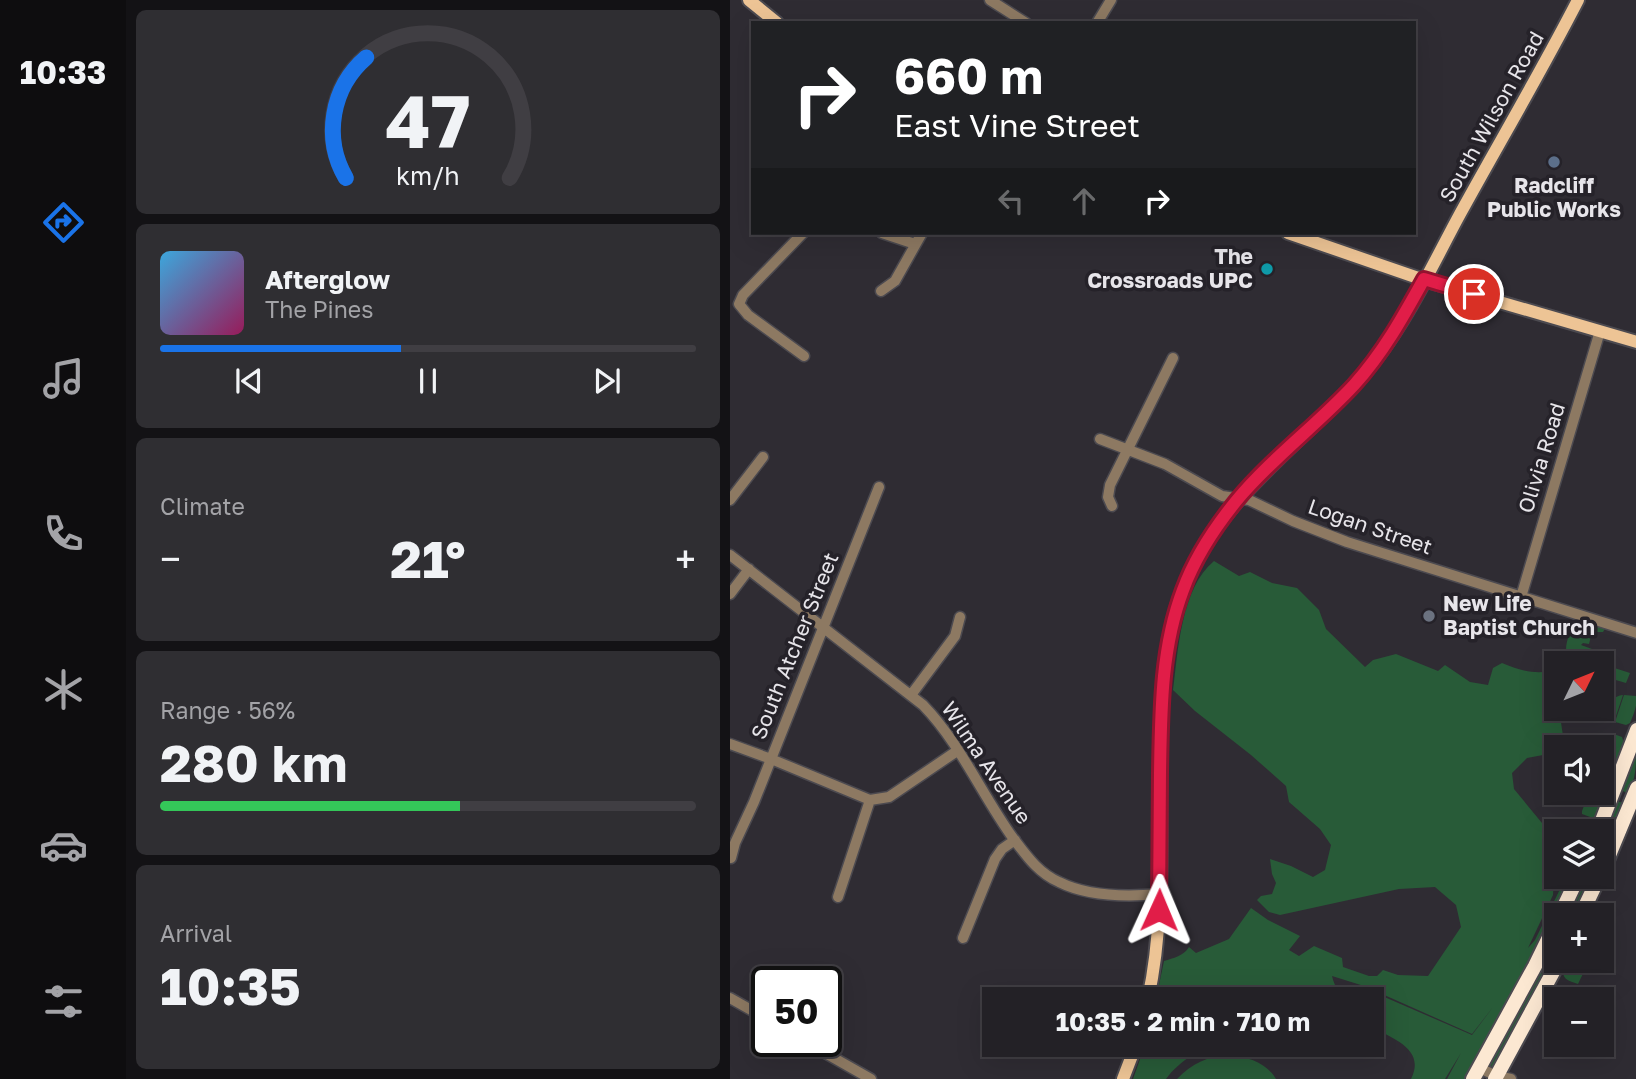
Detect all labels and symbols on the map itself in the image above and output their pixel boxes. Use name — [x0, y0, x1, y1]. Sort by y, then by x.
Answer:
street label: South Wilson Road — [1433, 27, 1549, 206]
marker: Radcliff Public Works — [1546, 154, 1562, 170]
place label: Radcliff Public Works — [1487, 172, 1621, 222]
place label: The Crossroads UPC — [1087, 243, 1253, 293]
marker: The Crossroads UPC — [1259, 261, 1275, 277]
pin — [1444, 264, 1504, 324]
street label: Olivia Road — [1512, 399, 1570, 516]
street label: Logan Street — [1305, 493, 1436, 559]
street label: South Atcher Street — [745, 548, 843, 743]
place label: New Life Baptist Church — [1443, 590, 1595, 640]
marker: New Life Baptist Church — [1421, 608, 1437, 624]
north arrow — [1544, 651, 1614, 721]
street label: Wilma Avenue — [936, 696, 1037, 829]
position arrow — [1122, 873, 1196, 947]
speed limit sign: 50 — [751, 966, 842, 1057]

